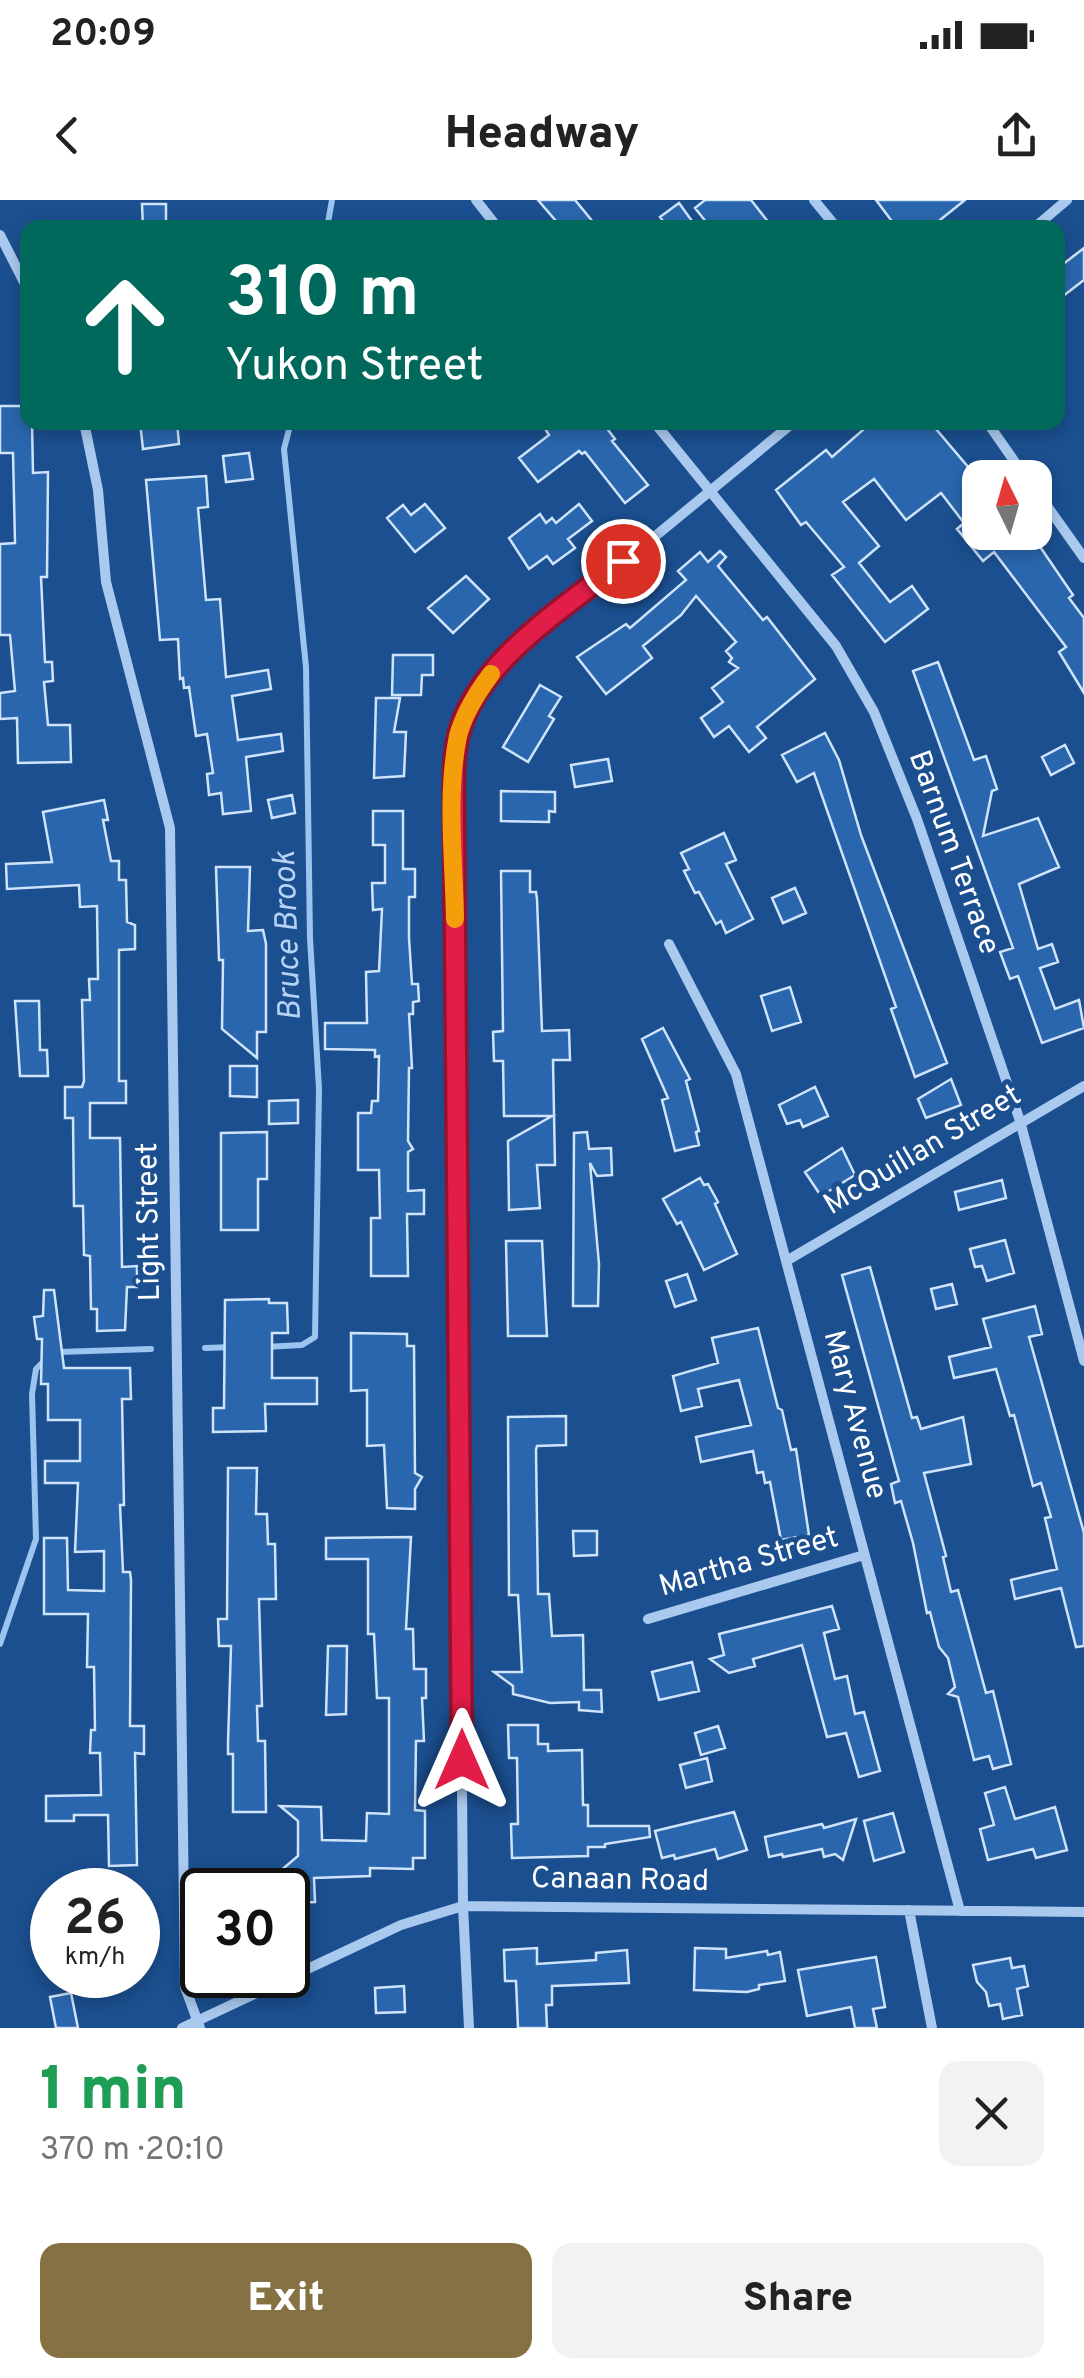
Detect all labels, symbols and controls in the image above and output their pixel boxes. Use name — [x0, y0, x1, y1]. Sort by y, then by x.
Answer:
text: 20:09 — [50, 11, 156, 60]
text: Headway — [445, 107, 639, 164]
icon: back — [40, 108, 95, 163]
icon: share — [989, 108, 1044, 163]
text: 310 m — [225, 252, 420, 341]
icon: ahead — [60, 260, 190, 390]
text: Yukon Street — [225, 339, 483, 396]
north arrow — [962, 460, 1052, 550]
map controls — [962, 460, 1052, 550]
pin — [581, 519, 666, 604]
icon: arrive — [596, 534, 651, 589]
street label: Barnum Terrace — [899, 746, 1007, 960]
water label: Bruce Brook — [266, 849, 312, 1022]
street label: McQuillan Street — [818, 1078, 1028, 1224]
street label: Light Street — [130, 1142, 170, 1302]
street label: Mary Avenue — [814, 1326, 894, 1504]
street label: Martha Street — [655, 1520, 843, 1606]
position arrow — [410, 1708, 514, 1812]
street label: Canaan Road — [531, 1861, 709, 1901]
speed limit sign: 30 — [180, 1868, 310, 1998]
text: 26 — [64, 1889, 126, 1952]
text: km/h — [65, 1942, 125, 1974]
text: 1 min — [40, 2055, 187, 2131]
button: close — [939, 2061, 1044, 2166]
text: 370 m · 20:10 — [40, 2131, 225, 2171]
button: Exit — [40, 2243, 532, 2358]
button: Share — [552, 2243, 1044, 2358]

